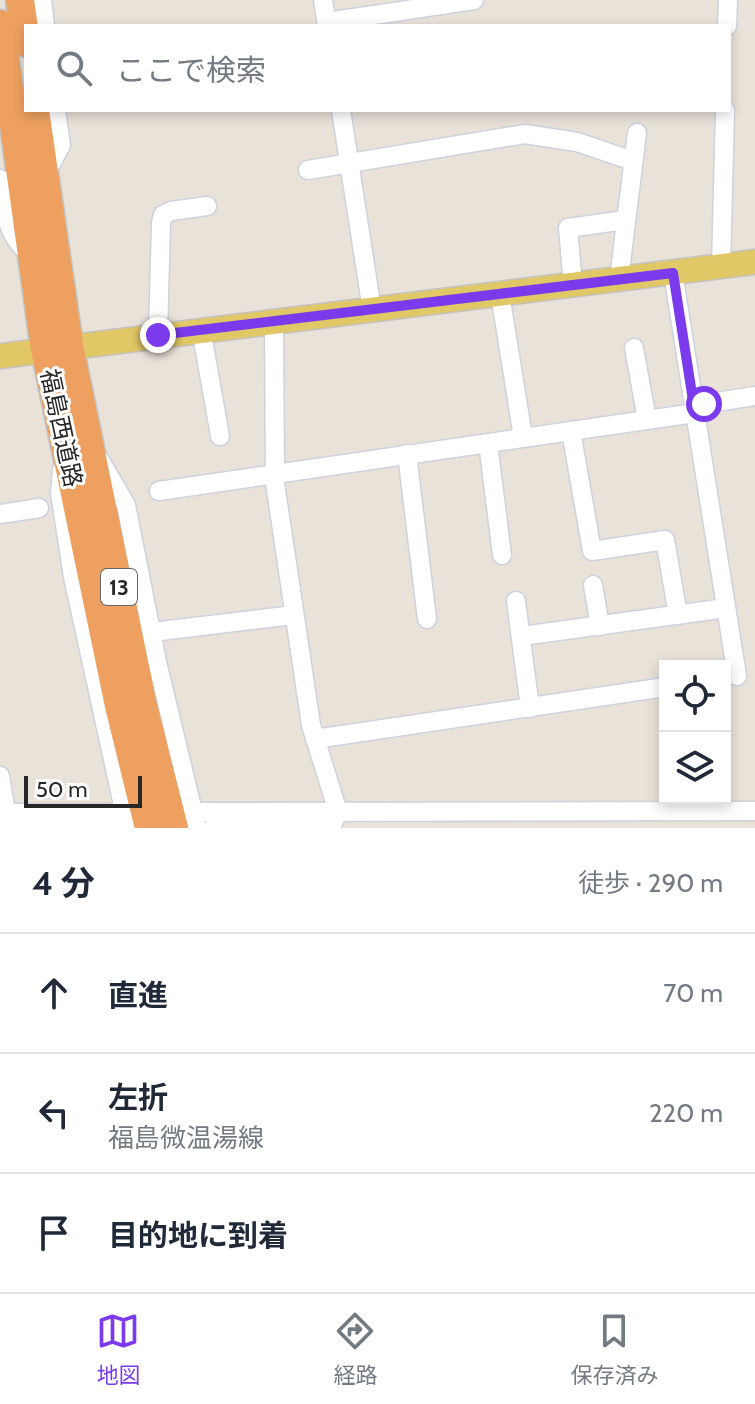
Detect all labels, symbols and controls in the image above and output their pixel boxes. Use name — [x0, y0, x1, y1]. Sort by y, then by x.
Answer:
search box — [24, 24, 731, 112]
icon: search — [52, 46, 96, 90]
text: ここで検索 — [116, 52, 266, 89]
route end — [140, 317, 176, 353]
street label: 福島西道路 — [35, 366, 88, 490]
route start — [686, 386, 722, 422]
road number: 13 — [101, 569, 137, 605]
map controls — [659, 660, 731, 804]
button: locate — [659, 660, 731, 732]
button: layers — [659, 732, 731, 804]
scale bar — [24, 772, 142, 808]
text: 50 m — [36, 776, 88, 803]
text: 4 分 — [32, 862, 95, 904]
text: 徒歩 · 290 m — [578, 867, 723, 899]
icon: ahead — [32, 971, 76, 1015]
text: 直進 — [108, 977, 168, 1014]
text: 70 m — [663, 977, 723, 1009]
text: 左折 — [108, 1079, 168, 1116]
icon: left — [32, 1091, 76, 1135]
text: 220 m — [649, 1097, 723, 1129]
text: 福島微温湯線 — [108, 1122, 264, 1154]
icon: arrive — [32, 1211, 76, 1255]
text: 目的地に到着 — [108, 1217, 288, 1254]
tab: 地図 — [96, 1309, 141, 1389]
tab: 経路 — [333, 1309, 378, 1389]
tab: 保存済み — [570, 1309, 659, 1389]

